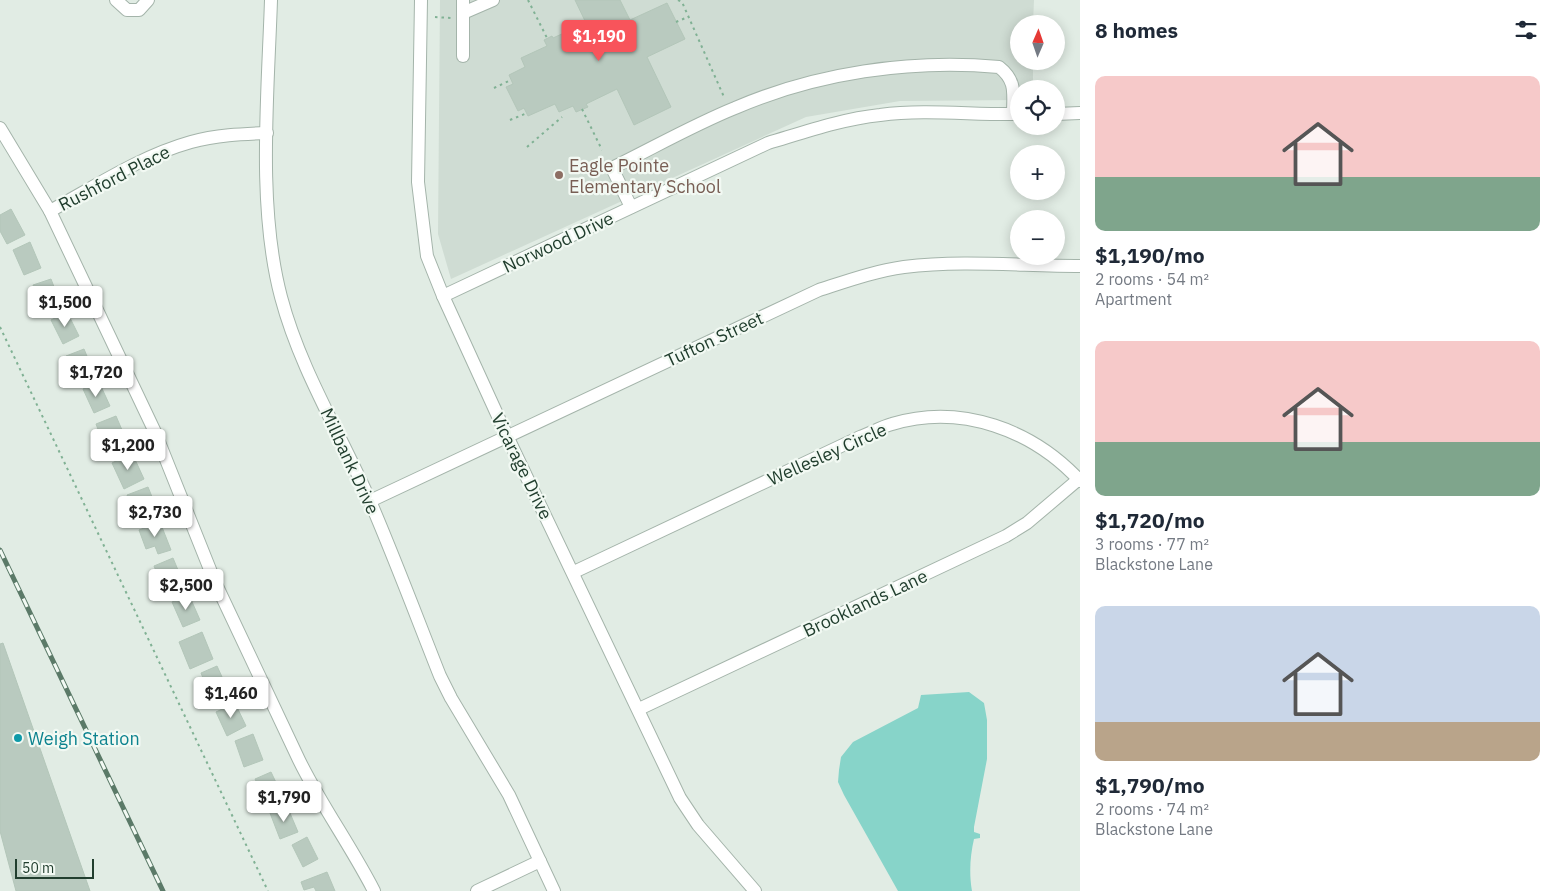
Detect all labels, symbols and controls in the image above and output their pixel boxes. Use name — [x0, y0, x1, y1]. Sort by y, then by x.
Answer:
north arrow — [1010, 15, 1065, 70]
map controls — [1010, 15, 1065, 265]
text: 8 homes — [1095, 16, 1178, 44]
icon: filters — [1512, 16, 1540, 44]
pin: $1,190 — [558, 20, 640, 62]
text: $1,190 — [573, 26, 625, 46]
button: locate — [1010, 80, 1065, 135]
icon: home — [1273, 109, 1363, 199]
street label: Rushford Place — [54, 140, 174, 216]
button: + — [1010, 145, 1065, 200]
place label: Eagle Pointe Elementary School — [569, 154, 721, 198]
marker: Eagle Pointe Elementary School — [553, 169, 565, 181]
street label: Norwood Drive — [499, 206, 617, 278]
button: − — [1010, 210, 1065, 265]
text: $1,190/mo — [1095, 241, 1205, 269]
text: 2 rooms · 54 m² — [1095, 269, 1209, 289]
pin: $1,500 — [24, 286, 106, 328]
text: Apartment — [1095, 289, 1172, 309]
text: $1,500 — [39, 292, 91, 312]
street label: Tufton Street — [661, 306, 767, 372]
pin: $1,720 — [55, 356, 137, 398]
text: $1,720 — [70, 362, 122, 382]
icon: home — [1273, 374, 1363, 464]
street label: Millbank Drive — [315, 404, 385, 518]
street label: Vicarage Drive — [486, 409, 558, 523]
street label: Wellesley Circle — [764, 417, 890, 491]
pin: $1,200 — [87, 428, 169, 471]
text: $1,200 — [102, 435, 154, 455]
pin: $2,730 — [114, 496, 196, 538]
text: $2,730 — [129, 502, 181, 522]
text: $1,720/mo — [1095, 506, 1205, 534]
text: 3 rooms · 77 m² — [1095, 534, 1209, 554]
text: Blackstone Lane — [1095, 554, 1213, 574]
street label: Brooklands Lane — [799, 564, 931, 642]
pin: $2,500 — [145, 568, 227, 611]
text: $2,500 — [160, 575, 212, 595]
icon: home — [1273, 639, 1363, 729]
pin: $1,460 — [190, 676, 272, 719]
text: $1,460 — [205, 683, 257, 703]
place label: Weigh Station — [28, 727, 140, 750]
marker: Weigh Station — [12, 732, 24, 744]
text: $1,790/mo — [1095, 771, 1205, 799]
pin: $1,790 — [243, 780, 325, 823]
text: $1,790 — [258, 787, 310, 807]
text: 2 rooms · 74 m² — [1095, 799, 1209, 819]
text: Blackstone Lane — [1095, 819, 1213, 839]
scale bar — [15, 856, 94, 879]
text: 50 m — [22, 859, 54, 877]

